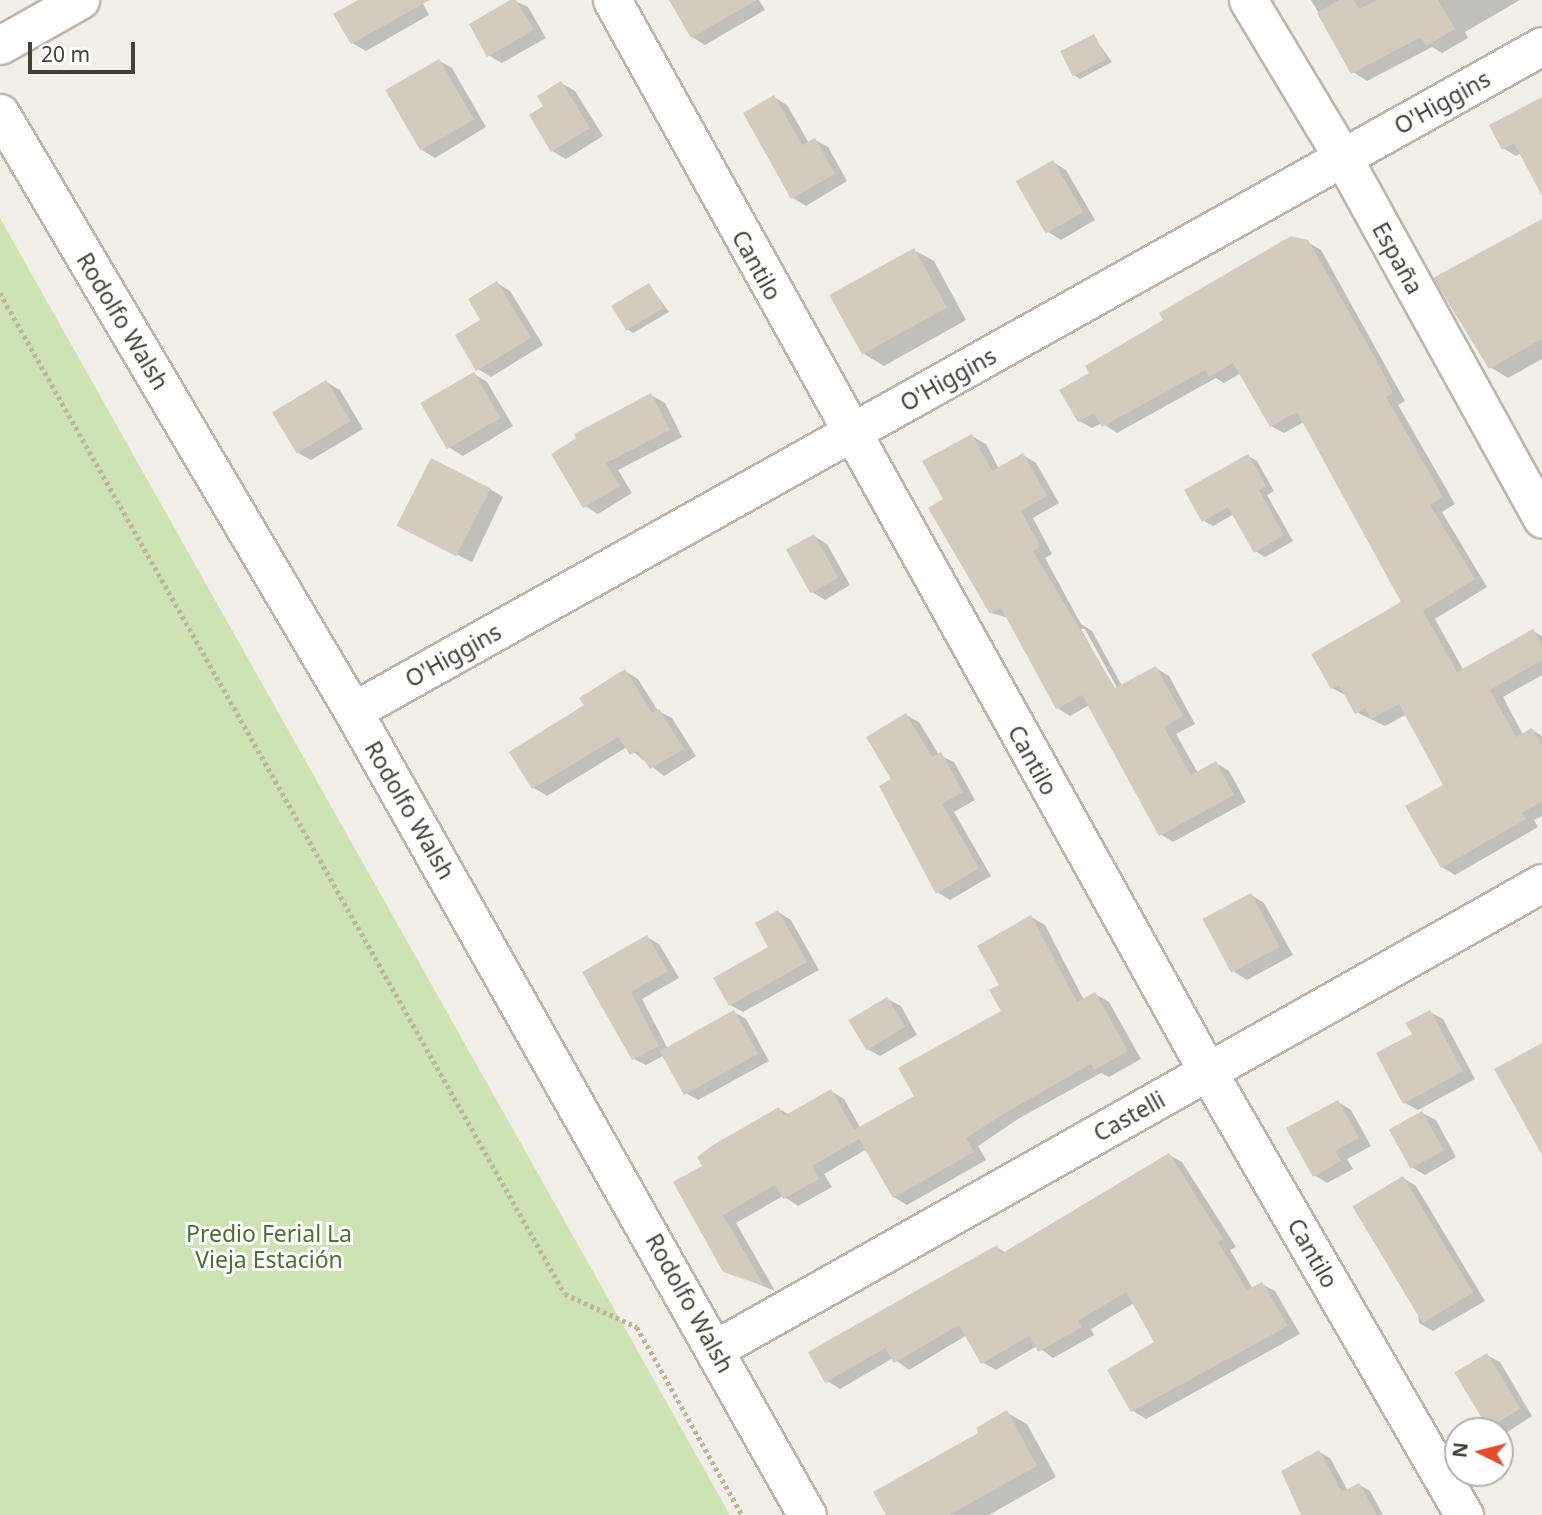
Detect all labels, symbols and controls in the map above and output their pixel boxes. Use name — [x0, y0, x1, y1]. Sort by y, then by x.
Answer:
scale bar — [32, 28, 138, 72]
text: 20 m — [41, 40, 90, 68]
street label: O'Higgins — [1389, 64, 1495, 140]
street label: España — [1367, 217, 1429, 299]
street label: Cantilo — [727, 225, 787, 305]
street label: Rodolfo Walsh — [71, 247, 175, 395]
street label: O'Higgins — [895, 341, 1001, 417]
street label: O'Higgins — [400, 617, 506, 693]
street label: Cantilo — [1003, 720, 1063, 800]
street label: Rodolfo Walsh — [359, 736, 461, 884]
street label: Castelli — [1088, 1085, 1170, 1147]
street label: Cantilo — [1282, 1213, 1344, 1293]
park label: Predio Ferial La Vieja Estación — [186, 1219, 352, 1273]
street label: Rodolfo Walsh — [640, 1229, 740, 1377]
north arrow — [1444, 1417, 1514, 1487]
text: N — [1446, 1441, 1474, 1459]

